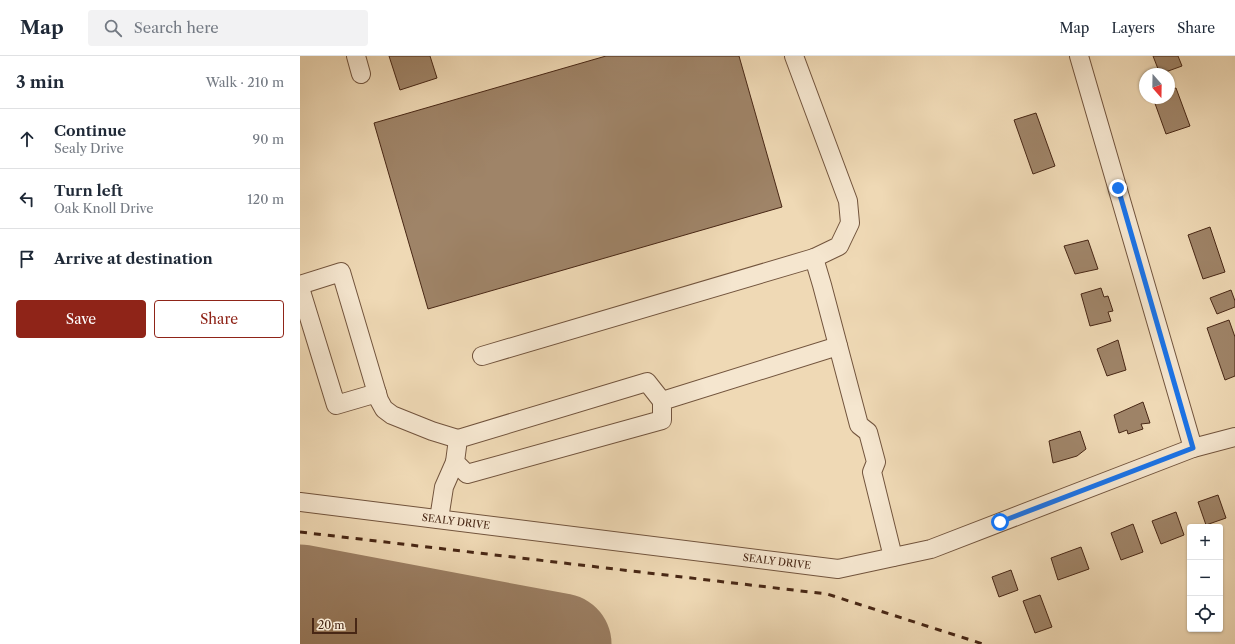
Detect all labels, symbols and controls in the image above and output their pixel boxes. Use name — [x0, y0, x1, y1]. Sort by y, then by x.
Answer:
search box — [88, 10, 368, 46]
text: Map — [20, 16, 64, 39]
icon: search — [102, 17, 124, 39]
text: Search here — [134, 18, 219, 37]
text: Map — [1059, 19, 1089, 37]
text: Layers — [1111, 19, 1155, 37]
text: Share — [1177, 19, 1215, 37]
north arrow — [1139, 68, 1175, 104]
text: 3 min — [16, 72, 65, 92]
text: Walk · 210 m — [206, 74, 284, 90]
text: Continue — [54, 121, 126, 140]
icon: ahead — [16, 128, 38, 150]
text: 90 m — [253, 131, 284, 147]
text: Sealy Drive — [54, 140, 124, 156]
route end — [1109, 179, 1127, 197]
text: Turn left — [54, 181, 123, 200]
icon: left — [16, 188, 38, 210]
text: 120 m — [247, 191, 284, 207]
text: Oak Knoll Drive — [54, 200, 154, 216]
icon: arrive — [16, 248, 38, 270]
text: Arrive at destination — [54, 249, 213, 268]
button: Save — [16, 300, 146, 338]
button: Share — [154, 300, 284, 338]
street label: SEALY DRIVE — [421, 511, 491, 532]
route start — [991, 513, 1009, 531]
map controls — [1187, 524, 1223, 632]
button: + — [1187, 524, 1223, 560]
street label: SEALY DRIVE — [742, 551, 812, 572]
button: − — [1187, 560, 1223, 596]
button: locate — [1187, 596, 1223, 632]
scale bar — [312, 616, 357, 635]
text: 20 m — [318, 618, 344, 632]

